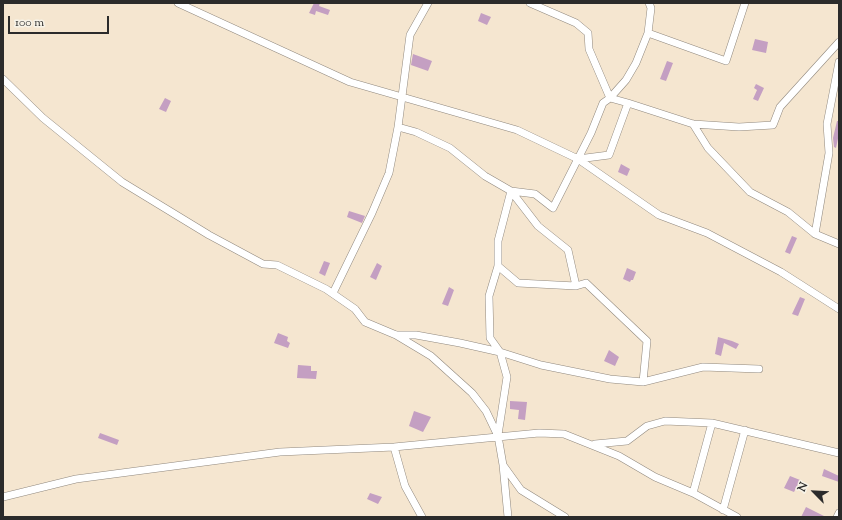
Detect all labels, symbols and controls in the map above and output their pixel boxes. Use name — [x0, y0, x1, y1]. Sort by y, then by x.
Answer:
scale bar — [10, 8, 111, 34]
text: 100 m — [15, 14, 44, 32]
north arrow — [794, 472, 834, 512]
text: N — [794, 480, 812, 494]

